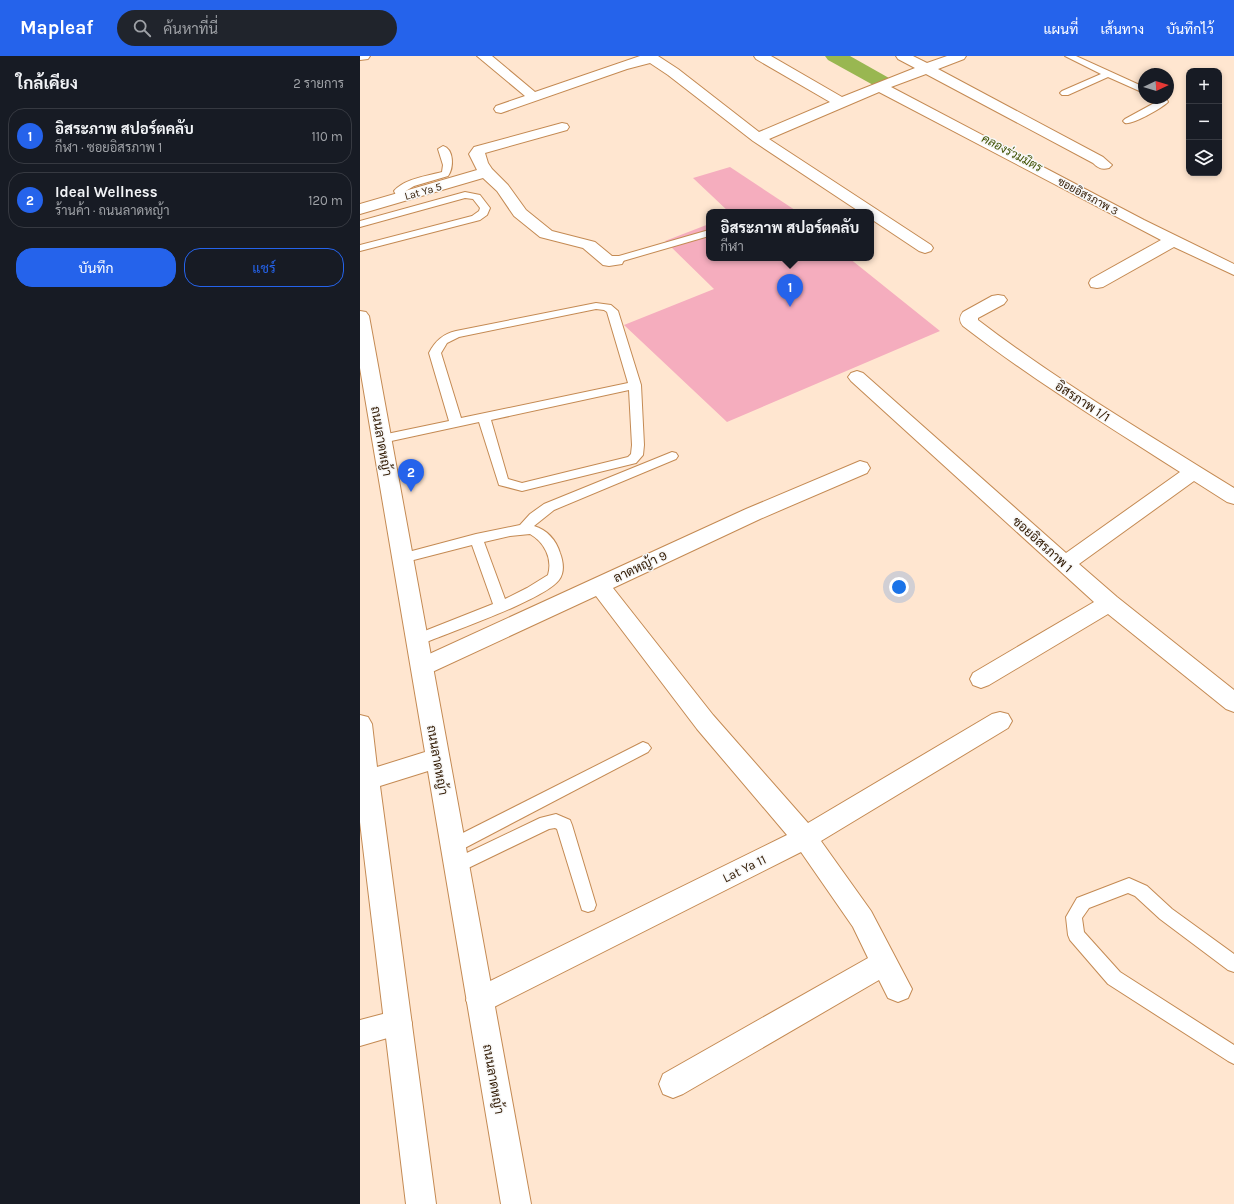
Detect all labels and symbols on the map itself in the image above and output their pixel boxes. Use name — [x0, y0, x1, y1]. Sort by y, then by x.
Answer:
north arrow — [1138, 68, 1174, 104]
water label: คลองร่วมมิตร — [979, 131, 1046, 175]
street label: ซอยอิสรภาพ 3 — [1055, 175, 1120, 218]
street label: Lat Ya 5 — [403, 180, 443, 203]
pin: 1 — [777, 274, 803, 307]
street label: อิสรภาพ 1/1 — [1052, 377, 1114, 425]
street label: ถนนลาดหญ้า — [367, 404, 397, 478]
pin: 2 — [398, 459, 424, 492]
street label: ซอยอิสรภาพ 1 — [1010, 513, 1076, 575]
street label: ลาดหญ้า 9 — [610, 546, 670, 586]
your location — [889, 577, 909, 597]
street label: ถนนลาดหญ้า — [423, 723, 453, 797]
street label: Lat Ya 11 — [720, 852, 768, 885]
street label: ถนนลาดหญ้า — [479, 1042, 509, 1116]

